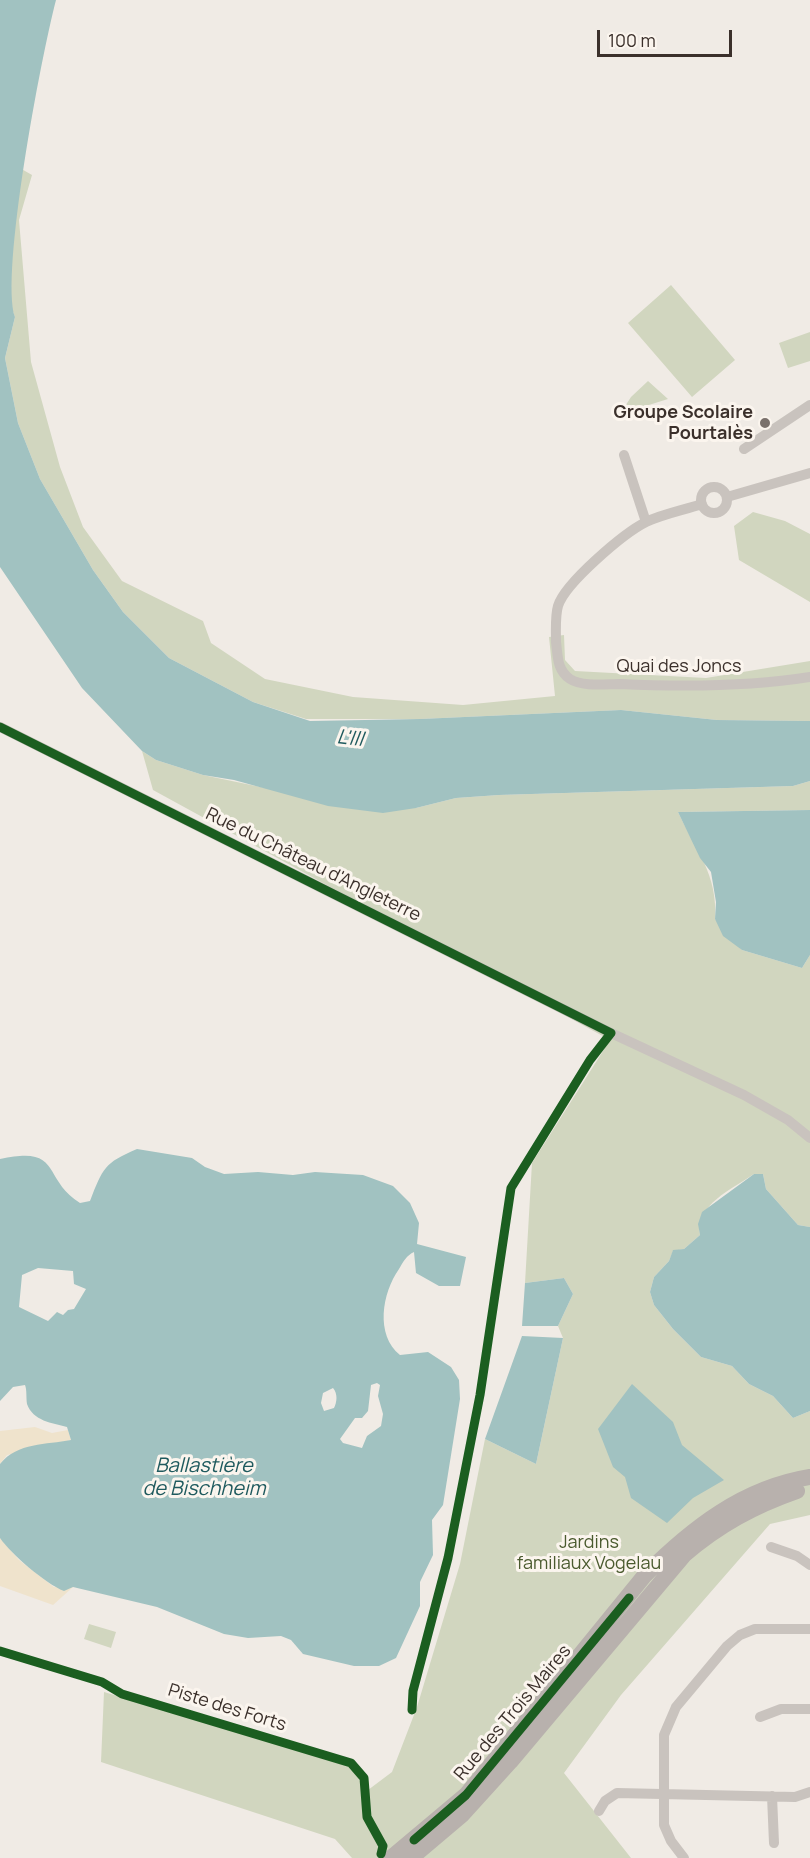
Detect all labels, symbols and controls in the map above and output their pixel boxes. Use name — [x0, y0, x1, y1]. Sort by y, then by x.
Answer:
scale bar — [600, 18, 735, 56]
text: 100 m — [608, 28, 656, 52]
place label: Groupe Scolaire Pourtalès — [614, 402, 753, 444]
marker: Groupe Scolaire Pourtalès — [758, 416, 772, 430]
street label: Quai des Joncs — [617, 656, 741, 678]
water label: L'Ill — [336, 725, 364, 753]
street label: Rue du Château d'Angleterre — [202, 803, 424, 927]
water label: Ballastière de Bischheim — [142, 1454, 266, 1501]
park label: Jardins familiaux Vogelau — [517, 1532, 661, 1574]
street label: Rue des Trois Maires — [450, 1641, 576, 1785]
street label: Piste des Forts — [165, 1680, 289, 1736]

